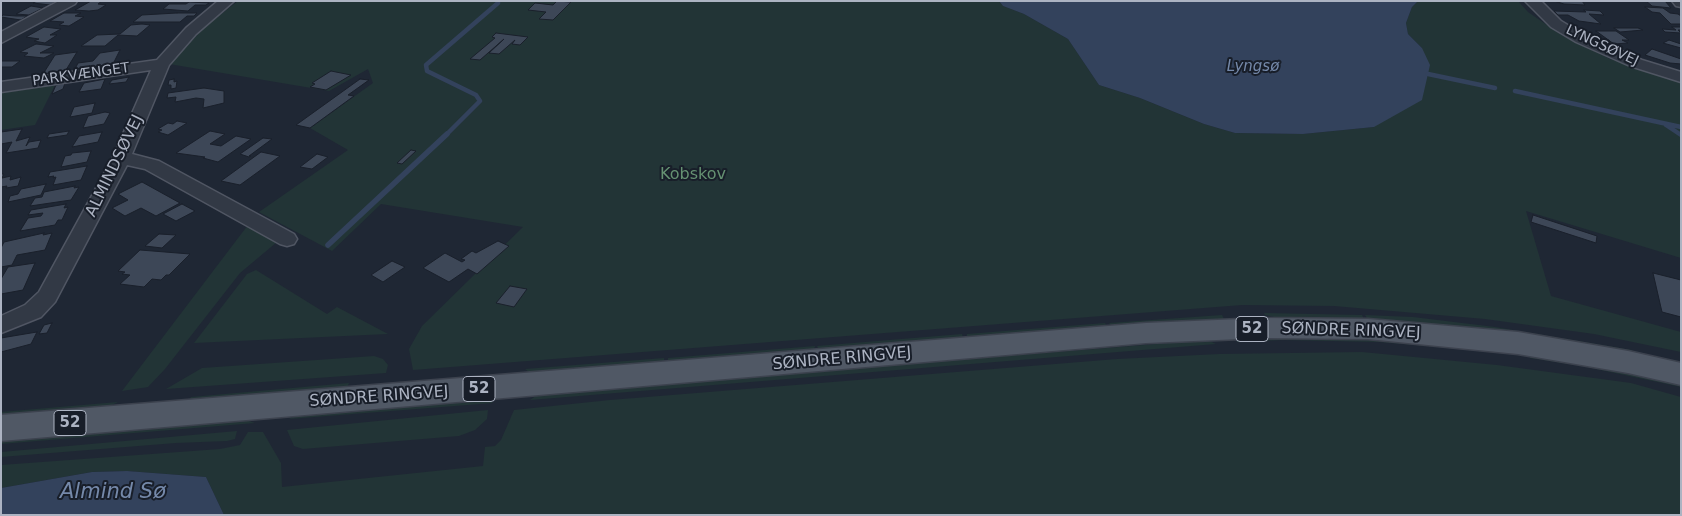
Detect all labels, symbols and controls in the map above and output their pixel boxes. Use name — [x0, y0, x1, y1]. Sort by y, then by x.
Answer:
street label: LYNGSØVEJ — [1563, 22, 1641, 70]
water label: Lyngsø — [1227, 58, 1279, 76]
street label: PARKVÆNGET — [31, 60, 131, 90]
street label: ALMINDSØVEJ — [82, 112, 148, 220]
park label: Kobskov — [660, 165, 726, 185]
road number: 52 — [1236, 316, 1268, 342]
street label: SØNDRE RINGVEJ — [1281, 319, 1421, 343]
street label: SØNDRE RINGVEJ — [772, 343, 912, 375]
road number: 52 — [463, 376, 495, 402]
street label: SØNDRE RINGVEJ — [309, 383, 449, 411]
road number: 52 — [54, 410, 86, 436]
water label: Almind Sø — [60, 480, 166, 506]

